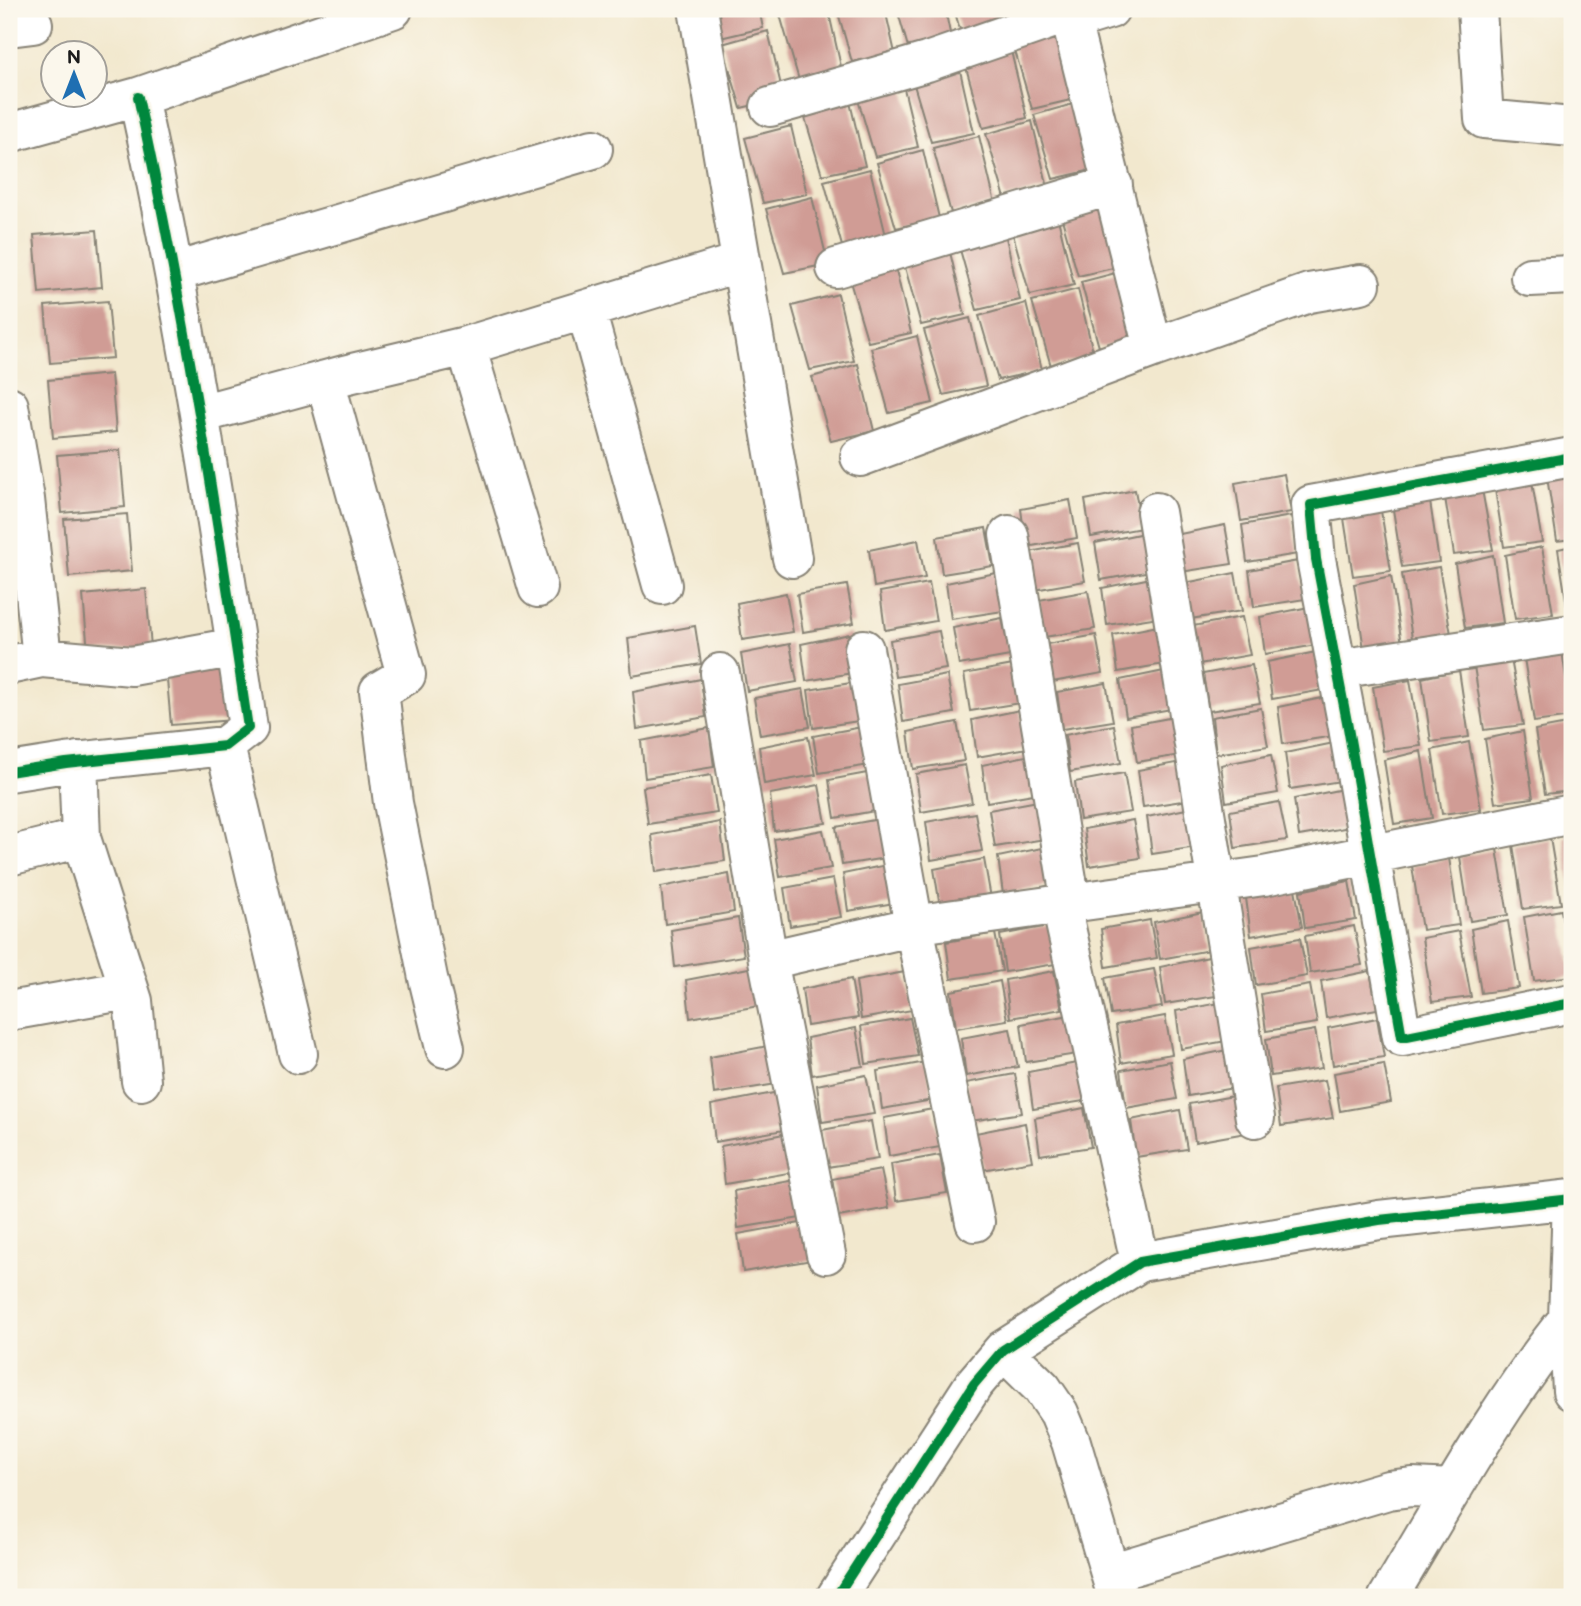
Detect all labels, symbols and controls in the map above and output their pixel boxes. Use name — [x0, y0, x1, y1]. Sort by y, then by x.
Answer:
north arrow — [38, 38, 108, 108]
text: N — [67, 47, 81, 70]

